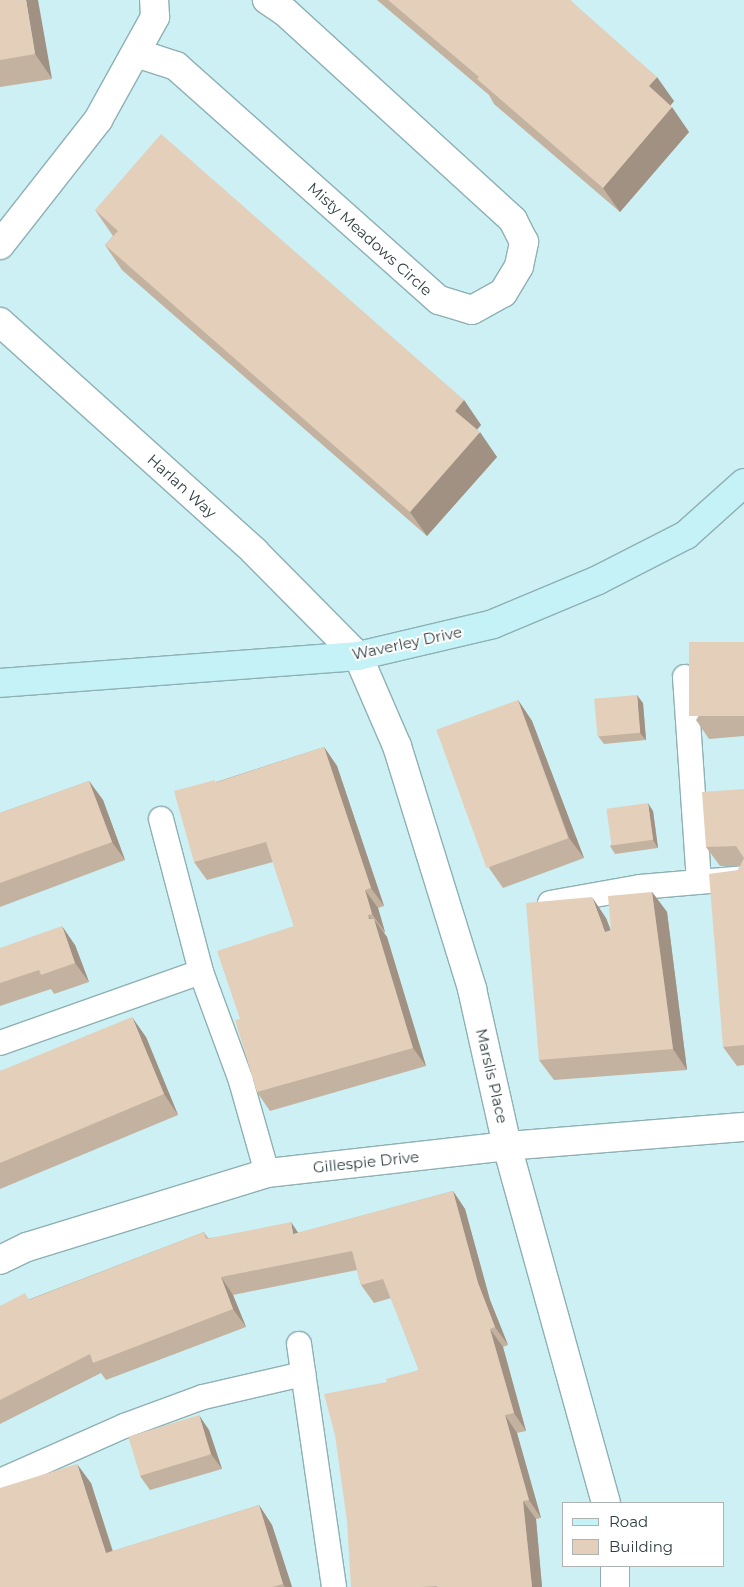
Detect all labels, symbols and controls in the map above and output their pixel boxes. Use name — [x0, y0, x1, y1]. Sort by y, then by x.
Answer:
street label: Misty Meadows Circle — [304, 178, 436, 300]
street label: Harlan Way — [144, 450, 220, 522]
street label: Waverley Drive — [350, 623, 464, 663]
street label: Marslis Place — [472, 1027, 512, 1125]
street label: Gillespie Drive — [312, 1147, 420, 1177]
legend — [562, 1502, 724, 1567]
text: Road — [609, 1512, 648, 1531]
text: Building — [609, 1537, 673, 1556]

